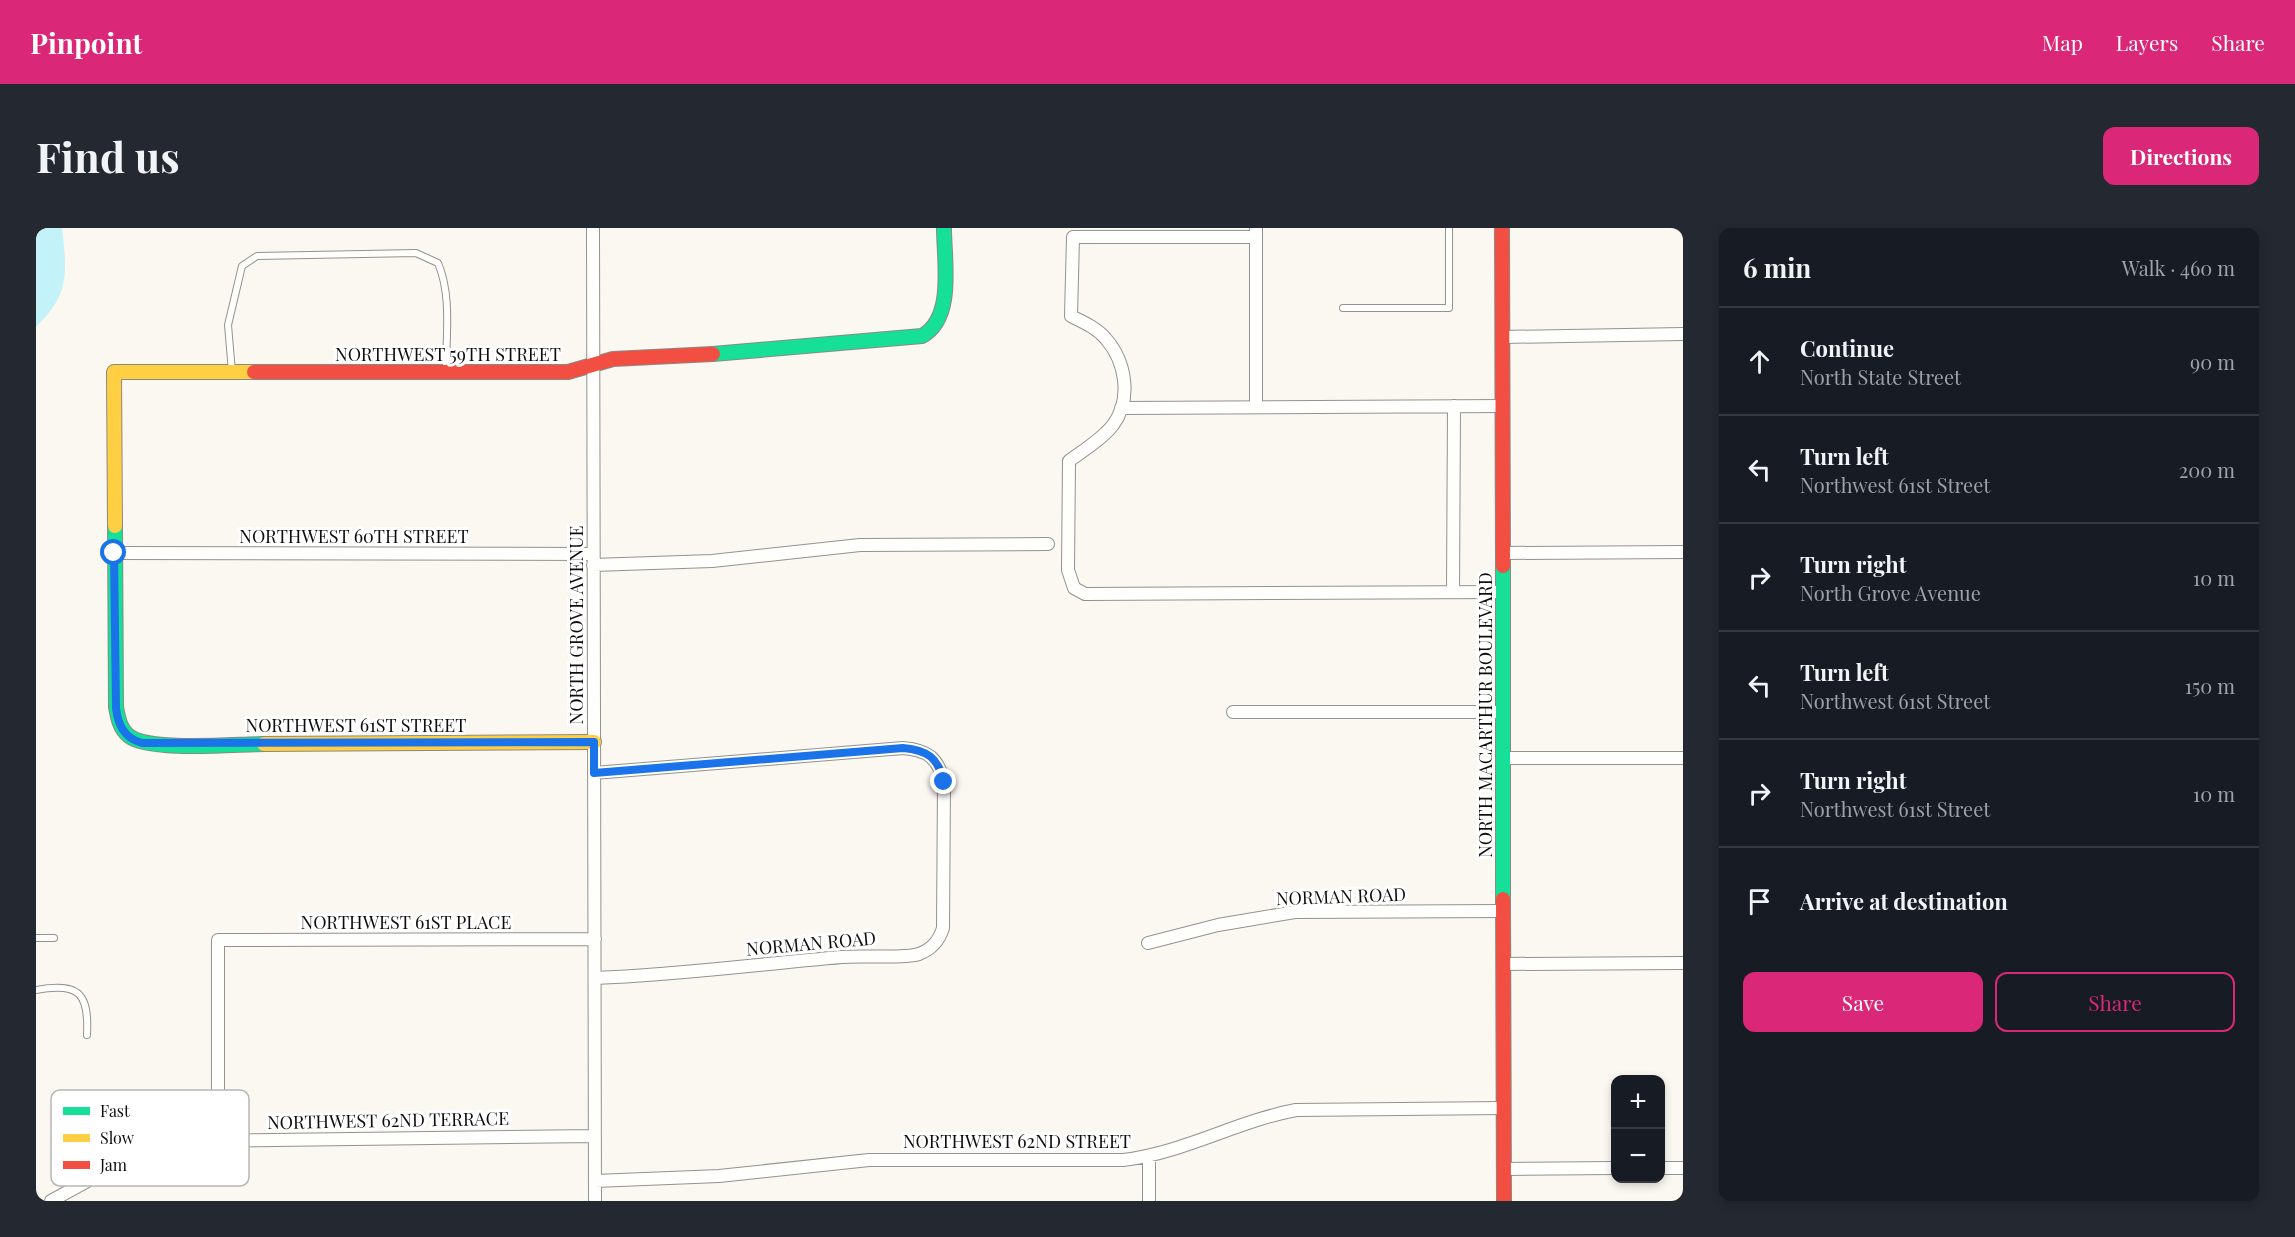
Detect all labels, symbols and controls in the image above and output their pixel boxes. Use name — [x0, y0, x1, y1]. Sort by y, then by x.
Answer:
text: Pinpoint — [30, 24, 142, 61]
text: Map — [2042, 28, 2083, 56]
text: Layers — [2116, 28, 2178, 56]
text: Share — [2211, 28, 2265, 56]
button: Directions — [2103, 127, 2259, 185]
text: Find us — [36, 128, 180, 184]
text: 6 min — [1743, 250, 1811, 285]
text: Walk · 460 m — [2122, 254, 2235, 281]
text: Continue — [1800, 333, 1894, 363]
street label: NORTHWEST 59TH STREET — [335, 342, 561, 366]
icon: ahead — [1743, 345, 1776, 378]
text: 90 m — [2190, 348, 2235, 375]
text: North State Street — [1800, 363, 1961, 390]
text: Turn left — [1800, 441, 1889, 471]
icon: left — [1743, 453, 1776, 486]
text: 200 m — [2179, 456, 2235, 483]
text: Northwest 61st Street — [1800, 471, 1990, 498]
street label: NORTHWEST 60TH STREET — [239, 524, 469, 548]
street label: NORTH GROVE AVENUE — [564, 526, 588, 724]
route start — [100, 539, 126, 565]
text: Turn right — [1800, 549, 1906, 579]
icon: right — [1743, 561, 1776, 594]
text: 10 m — [2193, 564, 2235, 591]
street label: NORTH MACARTHUR BOULEVARD — [1473, 572, 1497, 858]
text: North Grove Avenue — [1800, 579, 1981, 606]
text: Turn left — [1800, 657, 1889, 687]
icon: left — [1743, 669, 1776, 702]
text: 150 m — [2185, 672, 2235, 699]
text: Northwest 61st Street — [1800, 687, 1990, 714]
street label: NORTHWEST 61ST STREET — [246, 713, 466, 737]
text: Turn right — [1800, 765, 1906, 795]
route end — [930, 768, 956, 794]
icon: right — [1743, 777, 1776, 810]
text: 10 m — [2193, 780, 2235, 807]
text: Northwest 61st Street — [1800, 795, 1990, 822]
street label: NORMAN ROAD — [1276, 882, 1406, 910]
icon: arrive — [1743, 885, 1776, 918]
text: Arrive at destination — [1800, 886, 2008, 916]
street label: NORTHWEST 61ST PLACE — [301, 910, 511, 934]
street label: NORMAN ROAD — [745, 925, 877, 961]
button: Save — [1743, 972, 1983, 1032]
button: Share — [1995, 972, 2235, 1032]
map controls — [1611, 1075, 1665, 1183]
button: + — [1611, 1075, 1665, 1129]
legend — [51, 1090, 249, 1186]
text: Fast — [100, 1100, 130, 1121]
street label: NORTHWEST 62ND TERRACE — [267, 1106, 509, 1134]
text: Slow — [100, 1127, 135, 1148]
street label: NORTHWEST 62ND STREET — [903, 1129, 1131, 1153]
button: − — [1611, 1129, 1665, 1183]
text: Jam — [99, 1154, 127, 1175]

